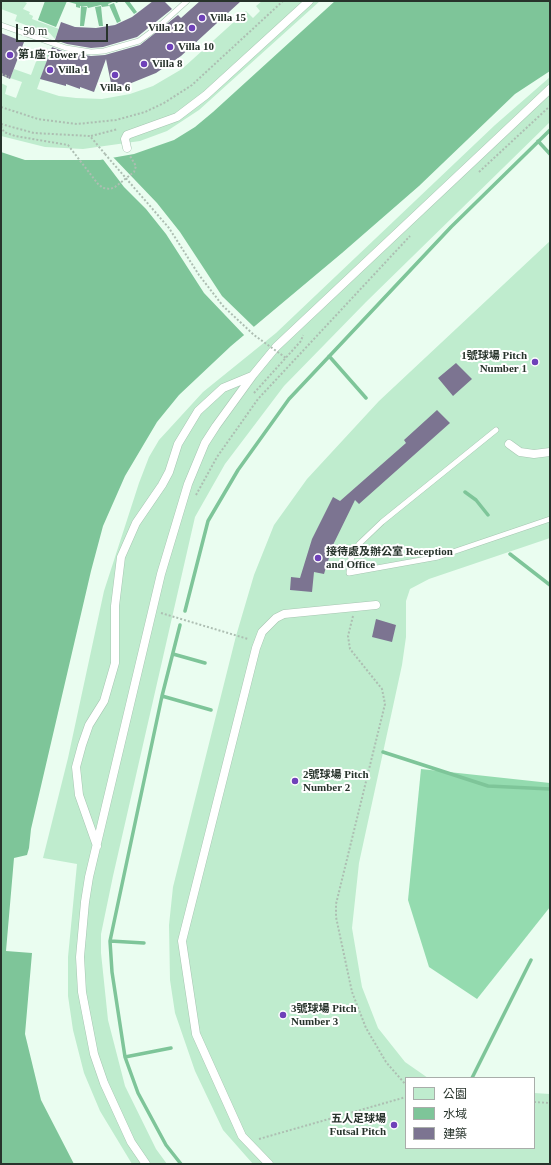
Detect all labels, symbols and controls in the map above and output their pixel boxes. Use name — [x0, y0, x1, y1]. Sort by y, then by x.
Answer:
place label: Villa 15 — [210, 11, 246, 25]
marker: Villa 15 — [197, 13, 207, 23]
scale bar — [18, 16, 110, 42]
place label: Villa 12 — [148, 21, 184, 35]
marker: Villa 12 — [187, 23, 197, 33]
text: 50 m — [23, 24, 47, 38]
place label: Villa 10 — [178, 40, 214, 54]
marker: Villa 10 — [165, 42, 175, 52]
place label: 第1座 Tower 1 — [18, 48, 86, 62]
marker: 第1座 Tower 1 — [5, 50, 15, 60]
place label: Villa 8 — [152, 57, 182, 71]
marker: Villa 8 — [139, 59, 149, 69]
place label: Villa 1 — [58, 63, 88, 77]
marker: Villa 1 — [45, 65, 55, 75]
marker: Villa 6 — [110, 70, 120, 80]
place label: Villa 6 — [100, 81, 130, 95]
place label: 1號球場 Pitch Number 1 — [461, 349, 527, 375]
marker: 1號球場 Pitch Number 1 — [530, 357, 540, 367]
place label: 接待處及辦公室 Reception and Office — [326, 545, 453, 571]
marker: 接待處及辦公室 Reception and Office — [313, 553, 323, 563]
place label: 2號球場 Pitch Number 2 — [303, 768, 369, 794]
marker: 2號球場 Pitch Number 2 — [290, 776, 300, 786]
place label: 3號球場 Pitch Number 3 — [291, 1002, 357, 1028]
marker: 3號球場 Pitch Number 3 — [278, 1010, 288, 1020]
legend — [405, 1077, 535, 1149]
text: 公園 — [443, 1087, 467, 1101]
text: 水域 — [443, 1107, 467, 1121]
place label: 五人足球場 Futsal Pitch — [329, 1112, 386, 1138]
marker: 五人足球場 Futsal Pitch — [389, 1120, 399, 1130]
text: 建築 — [443, 1127, 467, 1141]

